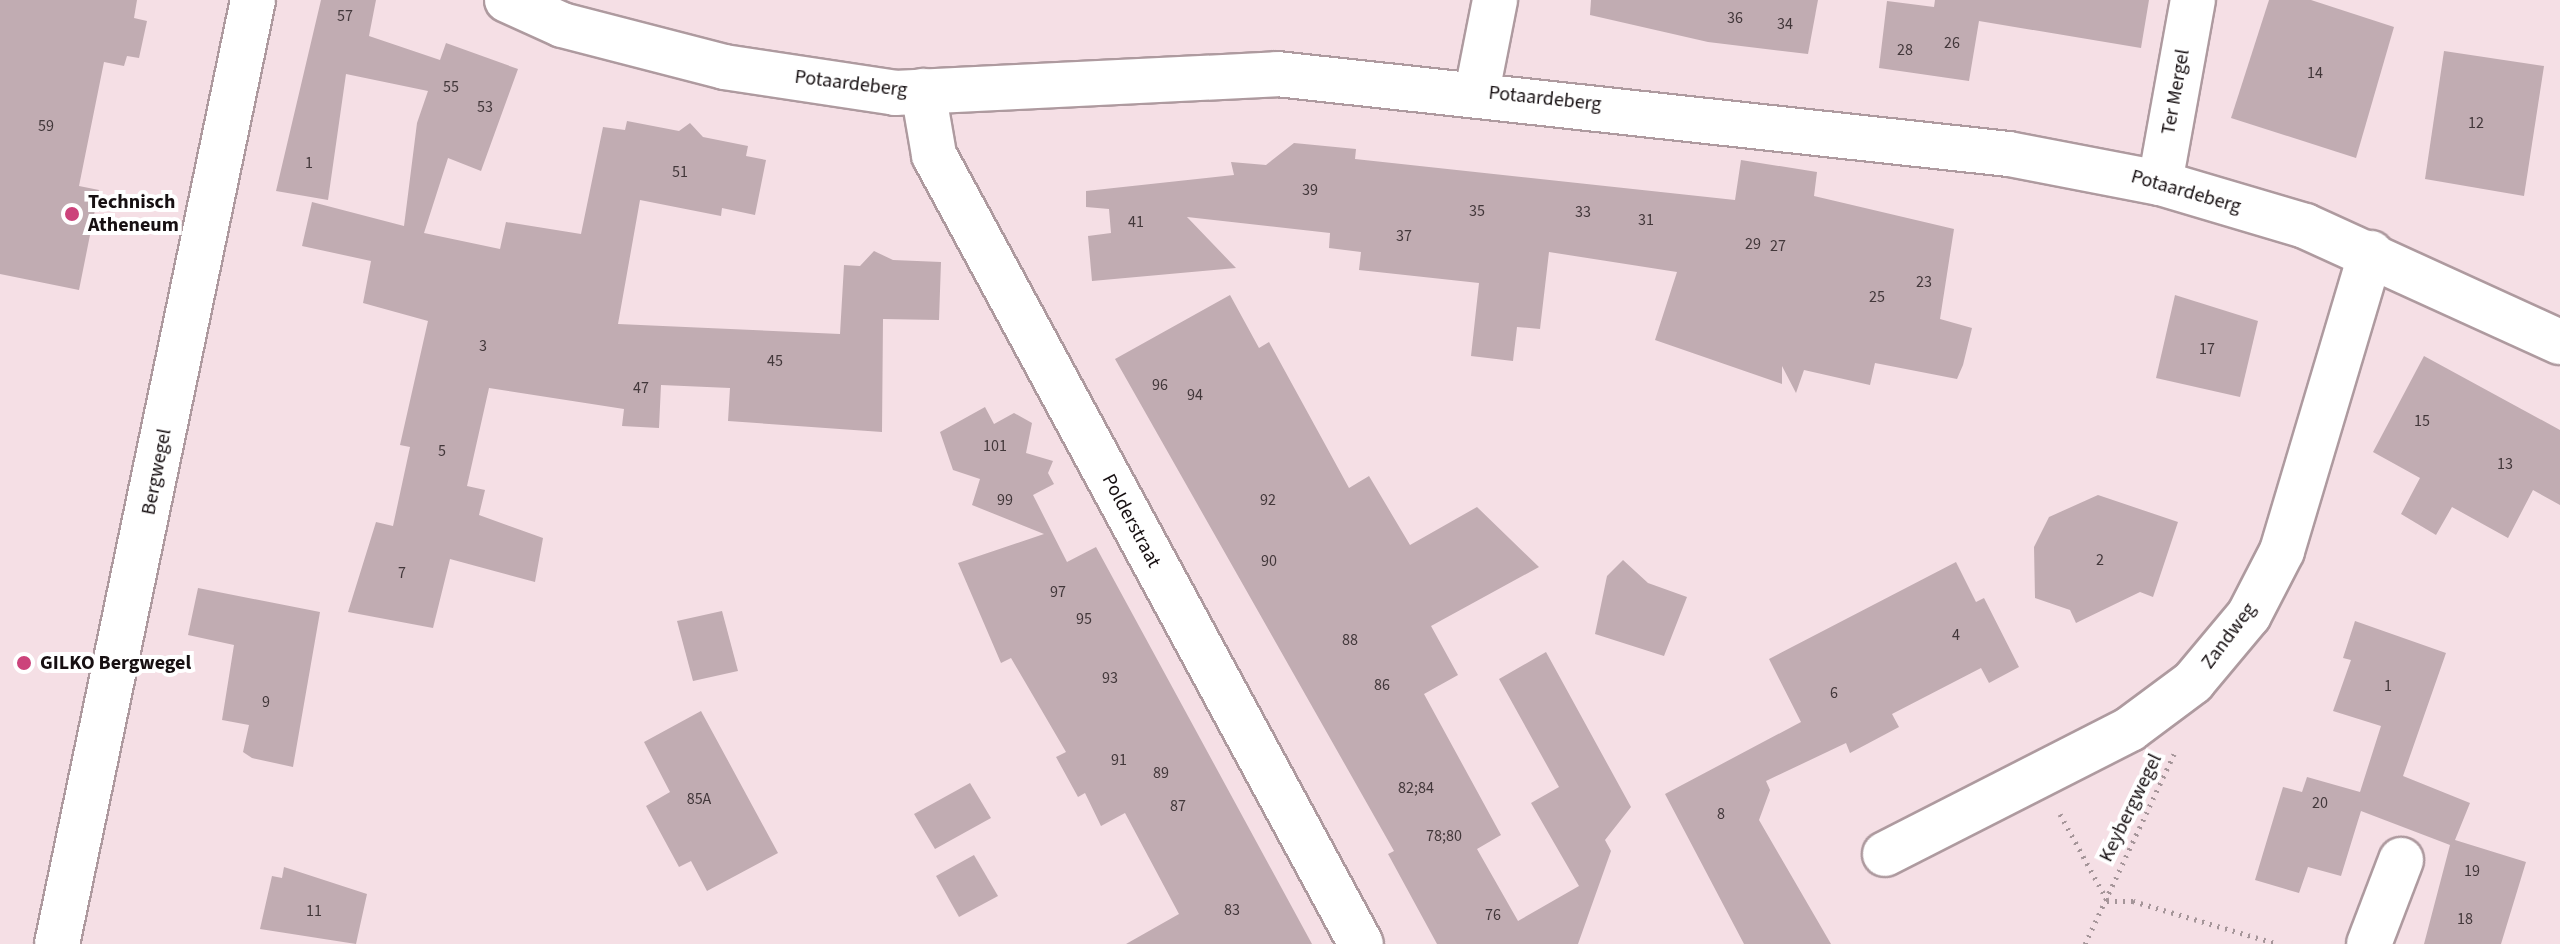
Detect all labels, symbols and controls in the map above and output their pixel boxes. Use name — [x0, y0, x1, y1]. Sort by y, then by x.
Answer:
house number: 57 — [337, 6, 353, 26]
house number: 36 — [1727, 8, 1743, 28]
house number: 34 — [1777, 14, 1793, 34]
house number: 26 — [1944, 33, 1960, 53]
house number: 28 — [1897, 40, 1913, 60]
street label: Ter Mergel — [2157, 47, 2195, 137]
house number: 14 — [2307, 63, 2323, 83]
street label: Potaardeberg — [793, 65, 909, 103]
house number: 55 — [443, 77, 459, 97]
street label: Potaardeberg — [1487, 81, 1603, 117]
house number: 53 — [477, 97, 493, 117]
house number: 12 — [2468, 113, 2484, 133]
house number: 59 — [38, 116, 54, 136]
house number: 1 — [305, 153, 313, 173]
house number: 51 — [672, 162, 688, 182]
street label: Potaardeberg — [2128, 165, 2244, 219]
house number: 39 — [1302, 180, 1318, 200]
place label: Technisch Atheneum — [88, 190, 179, 237]
house number: 35 — [1469, 201, 1485, 221]
house number: 33 — [1575, 202, 1591, 222]
marker: Technisch Atheneum — [63, 205, 81, 223]
house number: 31 — [1638, 210, 1654, 230]
house number: 41 — [1128, 212, 1144, 232]
house number: 37 — [1396, 226, 1412, 246]
house number: 29 — [1745, 234, 1761, 254]
house number: 27 — [1770, 236, 1786, 256]
house number: 23 — [1916, 272, 1932, 292]
house number: 25 — [1869, 287, 1885, 307]
house number: 3 — [479, 336, 487, 356]
house number: 17 — [2199, 339, 2215, 359]
house number: 45 — [767, 351, 783, 371]
house number: 96 — [1152, 375, 1168, 395]
house number: 47 — [633, 378, 649, 398]
house number: 94 — [1187, 385, 1203, 405]
house number: 15 — [2414, 411, 2430, 431]
street label: Bergwegel — [137, 427, 177, 517]
house number: 101 — [983, 436, 1007, 456]
house number: 5 — [438, 441, 446, 461]
house number: 13 — [2497, 454, 2513, 474]
street label: Polderstraat — [1096, 470, 1166, 572]
house number: 99 — [997, 490, 1013, 510]
house number: 92 — [1260, 490, 1276, 510]
house number: 2 — [2096, 550, 2104, 570]
house number: 90 — [1261, 551, 1277, 571]
house number: 7 — [398, 563, 406, 583]
house number: 97 — [1050, 582, 1066, 602]
street label: Zandweg — [2196, 598, 2262, 674]
house number: 95 — [1076, 609, 1092, 629]
house number: 4 — [1952, 625, 1960, 645]
house number: 88 — [1342, 630, 1358, 650]
place label: GILKO Bergwegel — [40, 651, 191, 675]
marker: GILKO Bergwegel — [15, 654, 33, 672]
house number: 93 — [1102, 668, 1118, 688]
house number: 86 — [1374, 675, 1390, 695]
house number: 1 — [2384, 676, 2392, 696]
house number: 6 — [1830, 683, 1838, 703]
house number: 9 — [262, 692, 270, 712]
house number: 91 — [1111, 750, 1127, 770]
street label: Keybergwegel — [2094, 750, 2168, 866]
house number: 89 — [1153, 763, 1169, 783]
house number: 82;84 — [1398, 778, 1434, 798]
house number: 85A — [687, 789, 711, 809]
house number: 20 — [2312, 793, 2328, 813]
house number: 87 — [1170, 796, 1186, 816]
house number: 8 — [1717, 804, 1725, 824]
house number: 78;80 — [1426, 826, 1462, 846]
house number: 19 — [2464, 861, 2480, 881]
house number: 83 — [1224, 900, 1240, 920]
house number: 11 — [306, 901, 322, 921]
house number: 76 — [1485, 905, 1501, 925]
house number: 18 — [2457, 909, 2473, 929]

